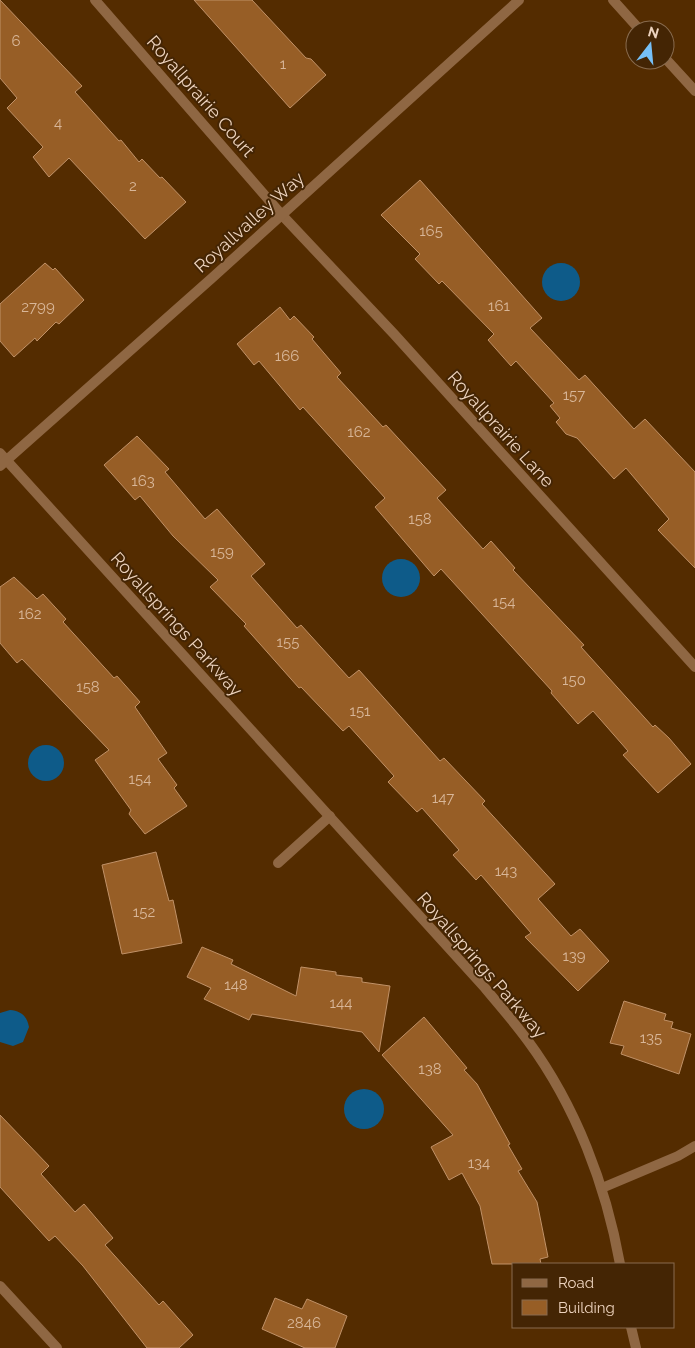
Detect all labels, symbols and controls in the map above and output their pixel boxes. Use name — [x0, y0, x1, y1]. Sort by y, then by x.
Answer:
north arrow — [625, 20, 675, 70]
text: N — [646, 23, 661, 42]
street label: Royallprairie Court — [143, 31, 259, 161]
house number: 6 — [11, 32, 21, 50]
house number: 1 — [280, 55, 287, 73]
house number: 4 — [54, 114, 62, 132]
street label: Royallvalley Way — [190, 167, 308, 277]
house number: 2 — [129, 177, 137, 195]
house number: 165 — [419, 222, 443, 240]
house number: 161 — [488, 297, 511, 315]
house number: 2799 — [21, 298, 55, 316]
house number: 166 — [275, 347, 299, 365]
street label: Royallprairie Lane — [443, 367, 559, 492]
house number: 157 — [563, 386, 585, 404]
house number: 162 — [347, 423, 371, 441]
house number: 163 — [131, 472, 155, 490]
house number: 158 — [408, 510, 432, 528]
house number: 159 — [210, 543, 234, 561]
street label: Royallsprings Parkway — [107, 548, 247, 700]
house number: 154 — [493, 593, 515, 611]
house number: 162 — [18, 605, 42, 623]
house number: 155 — [277, 633, 299, 651]
house number: 150 — [562, 671, 586, 689]
house number: 158 — [76, 678, 100, 696]
house number: 151 — [349, 702, 371, 720]
house number: 154 — [129, 770, 151, 788]
house number: 147 — [432, 789, 454, 807]
house number: 143 — [495, 862, 517, 880]
street label: Royallsprings Parkway — [413, 888, 551, 1042]
house number: 152 — [133, 903, 155, 921]
house number: 139 — [562, 947, 586, 965]
house number: 148 — [224, 976, 248, 994]
house number: 144 — [330, 994, 352, 1012]
house number: 135 — [640, 1029, 662, 1047]
house number: 138 — [418, 1060, 442, 1078]
house number: 134 — [468, 1154, 490, 1172]
legend — [512, 1263, 675, 1328]
text: Road — [558, 1274, 594, 1292]
text: Building — [558, 1299, 615, 1317]
house number: 2846 — [287, 1314, 321, 1332]

